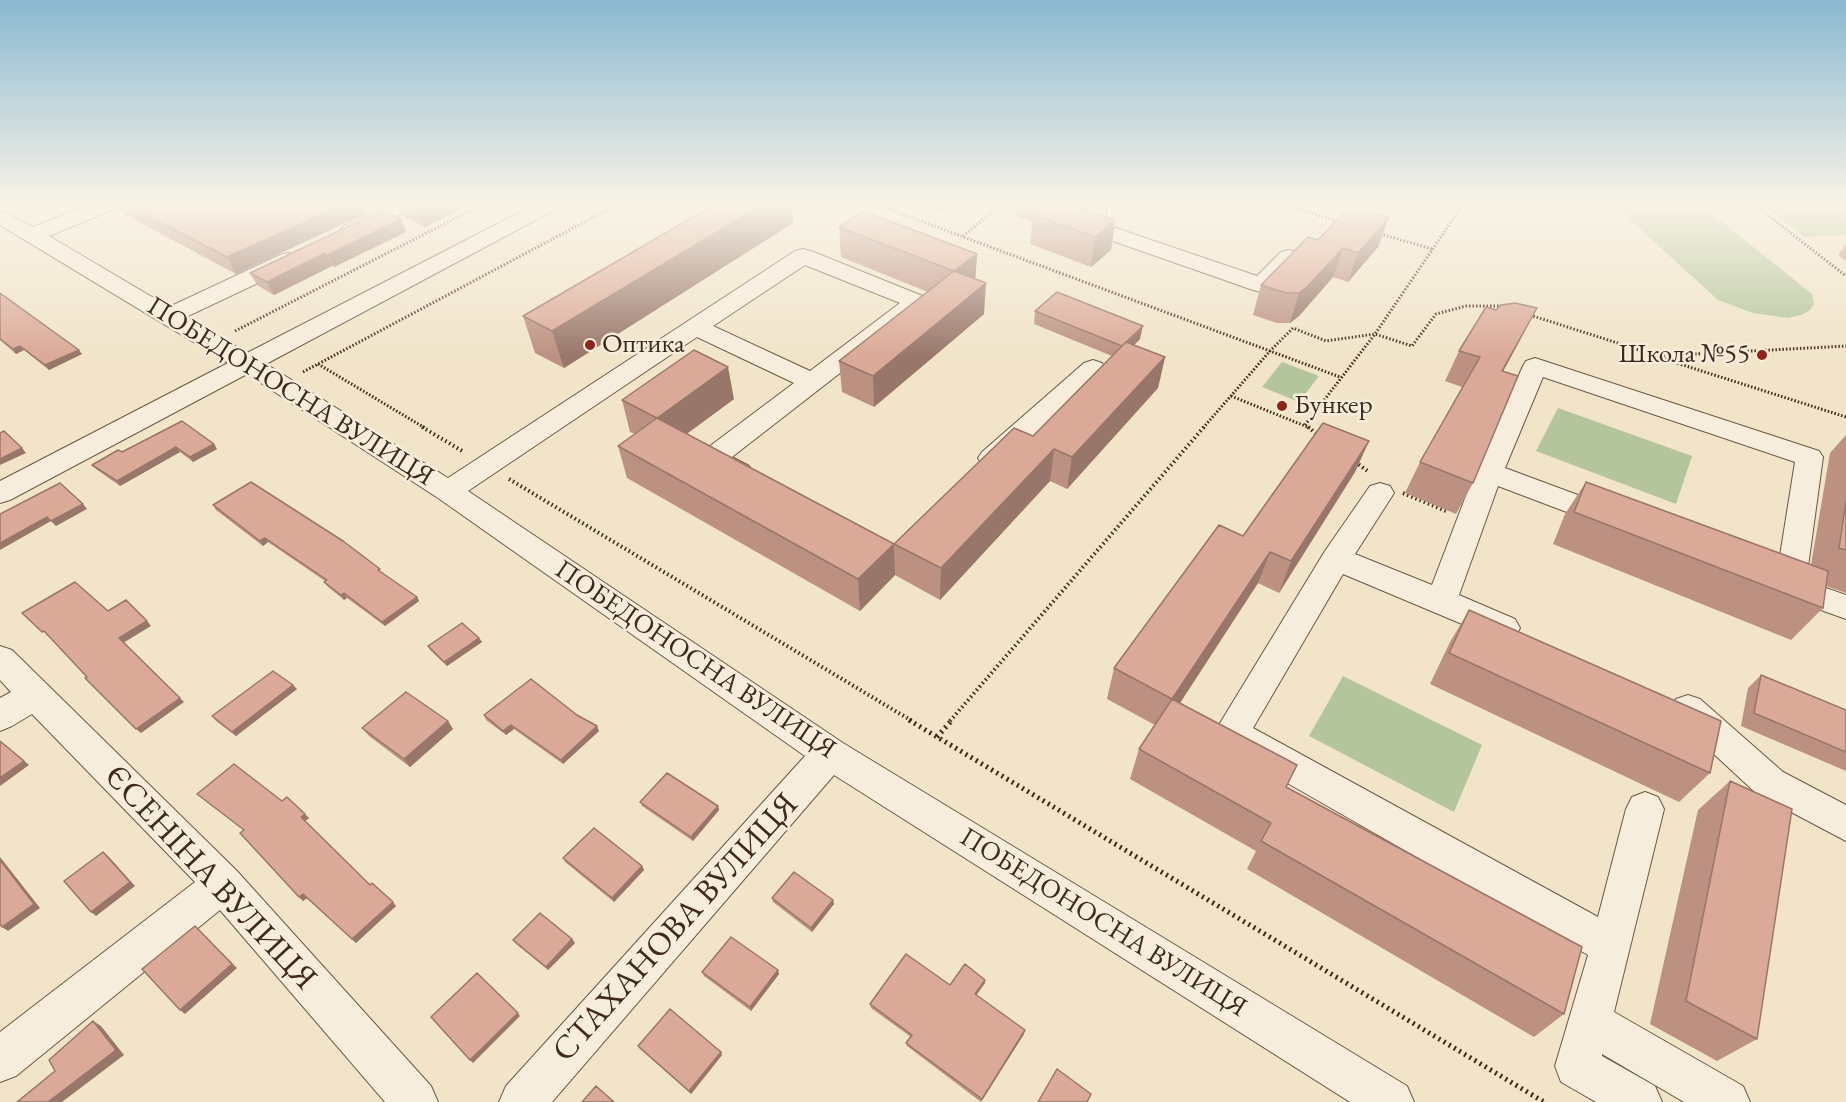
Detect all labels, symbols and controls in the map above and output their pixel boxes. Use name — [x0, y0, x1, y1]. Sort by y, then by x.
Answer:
street label: ПОБЕДОНОСНА ВУЛИЦЯ — [141, 290, 439, 494]
place label: Оптика — [602, 329, 685, 361]
marker: Оптика — [583, 338, 597, 352]
place label: Школа №55 — [1619, 339, 1750, 371]
marker: Школа №55 — [1755, 348, 1769, 362]
place label: Бункер — [1294, 390, 1373, 422]
marker: Бункер — [1275, 399, 1289, 413]
street label: ПОБЕДОНОСНА ВУЛИЦЯ — [548, 554, 842, 766]
street label: ЄСЕНІНА ВУЛИЦЯ — [96, 757, 324, 999]
street label: СТАХАНОВА ВУЛИЦЯ — [545, 786, 807, 1070]
street label: ПОБЕДОНОСНА ВУЛИЦЯ — [954, 821, 1252, 1025]

